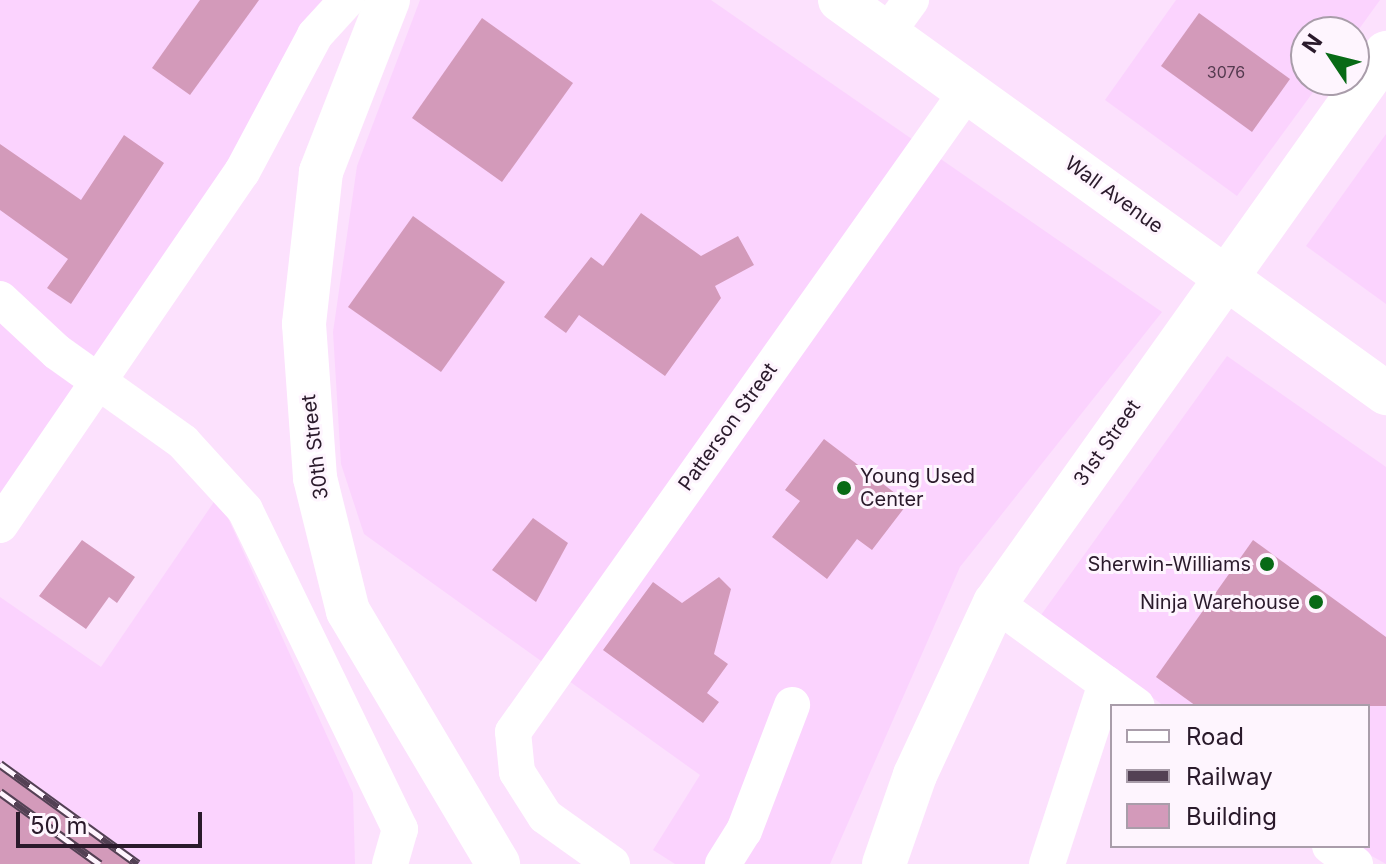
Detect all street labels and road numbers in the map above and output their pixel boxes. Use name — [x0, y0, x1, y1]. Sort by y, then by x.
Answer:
street label: Wall Avenue — [1060, 151, 1168, 239]
street label: Patterson Street — [674, 358, 782, 496]
street label: 30th Street — [297, 393, 333, 501]
street label: 31st Street — [1069, 395, 1145, 491]

